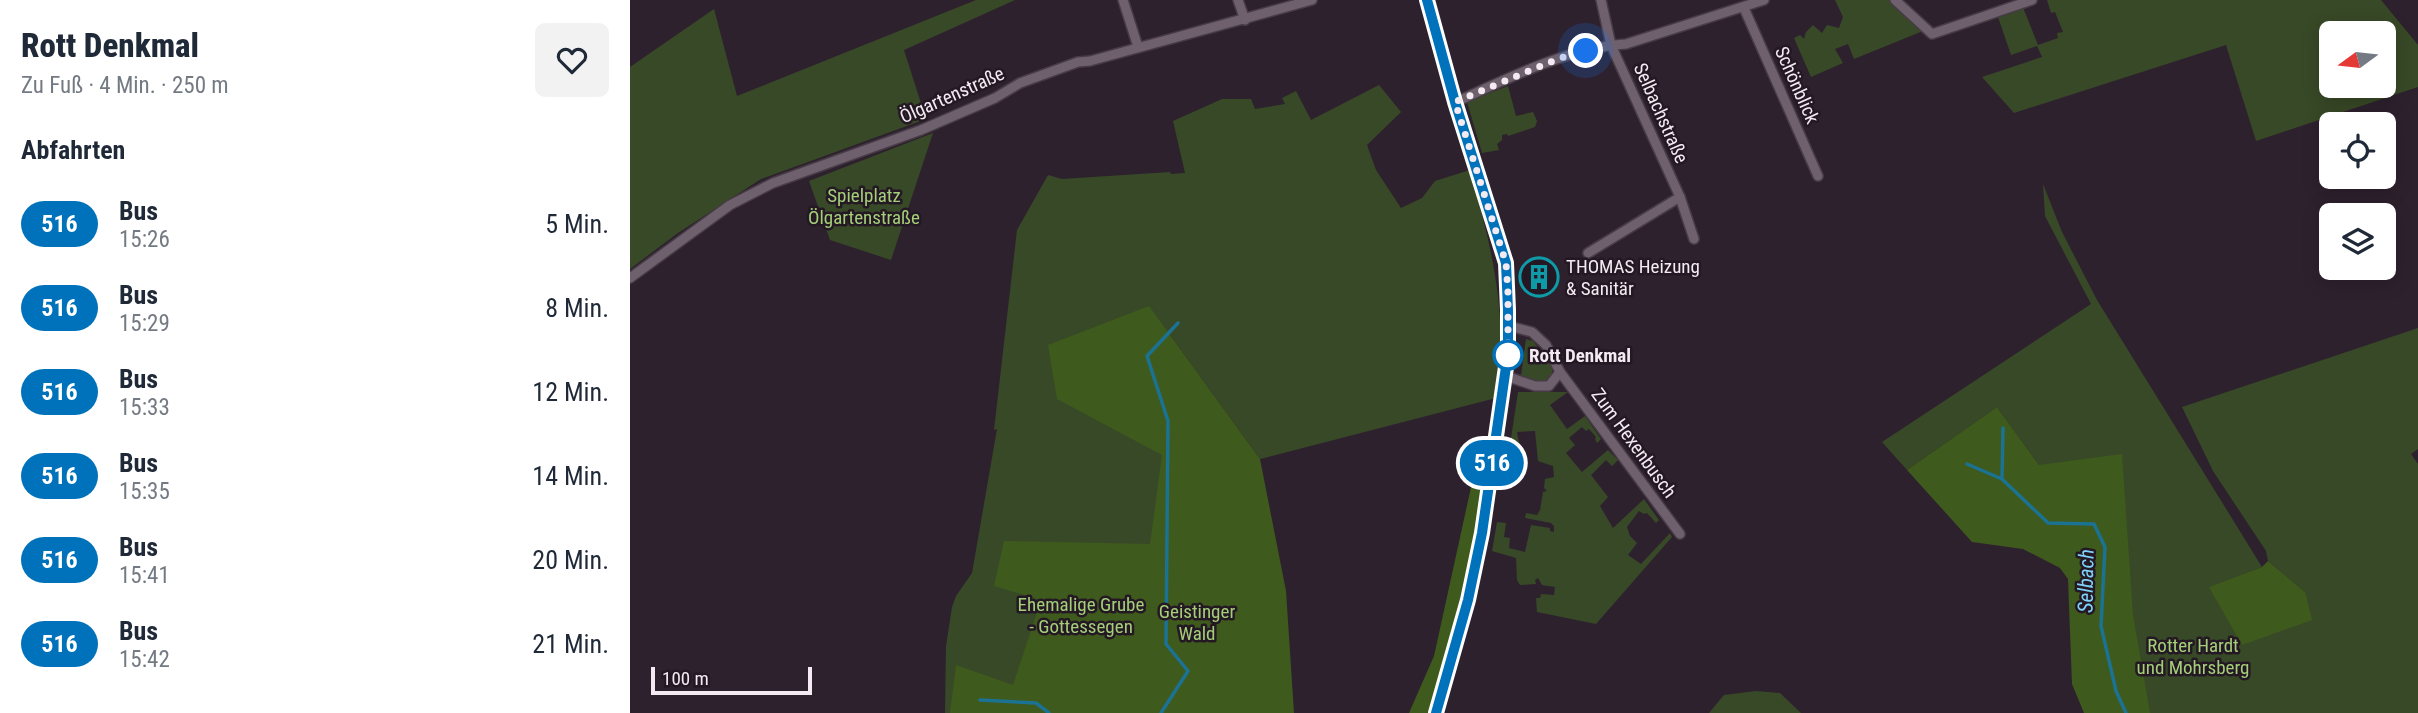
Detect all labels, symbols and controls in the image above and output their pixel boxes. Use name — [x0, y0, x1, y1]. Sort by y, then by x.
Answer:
north arrow — [2319, 21, 2396, 98]
map controls — [2319, 21, 2396, 280]
button: heart — [535, 23, 609, 97]
text: Rott Denkmal — [21, 26, 199, 65]
your location — [1568, 33, 1603, 68]
street label: Schönblick — [1770, 43, 1824, 128]
street label: Selbachstraße — [1629, 59, 1693, 167]
street label: Ölgartenstraße — [896, 62, 1008, 128]
text: Zu Fuß · 4 Min. · 250 m — [21, 72, 229, 99]
button: locate — [2319, 112, 2396, 189]
text: Abfahrten — [21, 135, 125, 165]
park label: Spielplatz Ölgartenstraße — [808, 184, 920, 229]
text: Bus — [119, 196, 158, 226]
button: layers — [2319, 203, 2396, 280]
text: 5 Min. — [545, 209, 609, 239]
text: 516 — [41, 210, 78, 238]
text: 15:26 — [119, 226, 170, 253]
place label: THOMAS Heizung & Sanitär — [1566, 255, 1700, 300]
building icon: THOMAS Heizung & Sanitär — [1518, 256, 1560, 298]
text: Bus — [119, 280, 158, 310]
text: 8 Min. — [545, 293, 609, 323]
text: 516 — [41, 294, 78, 322]
text: 15:29 — [119, 310, 170, 337]
marker: Rott Denkmal — [1493, 340, 1523, 370]
place label: Rott Denkmal — [1529, 344, 1631, 367]
text: Bus — [119, 364, 158, 394]
text: 12 Min. — [532, 377, 609, 407]
text: 516 — [41, 378, 78, 406]
street label: Zum Hexenbusch — [1587, 384, 1681, 502]
text: 15:33 — [119, 394, 170, 421]
line badge: 516 — [1452, 440, 1532, 486]
text: Bus — [119, 448, 158, 478]
text: 516 — [1474, 449, 1510, 477]
text: 14 Min. — [532, 461, 609, 491]
text: 516 — [41, 462, 78, 490]
text: 15:35 — [119, 478, 170, 505]
text: Bus — [119, 532, 158, 562]
text: 20 Min. — [532, 545, 609, 575]
text: 516 — [41, 546, 78, 574]
water label: Selbach — [2073, 549, 2099, 613]
text: 15:41 — [119, 562, 170, 589]
park label: Ehemalige Grube - Gottessegen — [1018, 593, 1144, 638]
park label: Geistinger Wald — [1159, 600, 1235, 645]
text: Bus — [119, 616, 158, 646]
text: 21 Min. — [532, 629, 609, 659]
text: 516 — [41, 630, 78, 658]
park label: Rotter Hardt und Mohrsberg — [2137, 634, 2249, 679]
text: 15:42 — [119, 646, 170, 673]
scale bar — [651, 664, 812, 696]
text: 100 m — [662, 667, 709, 690]

